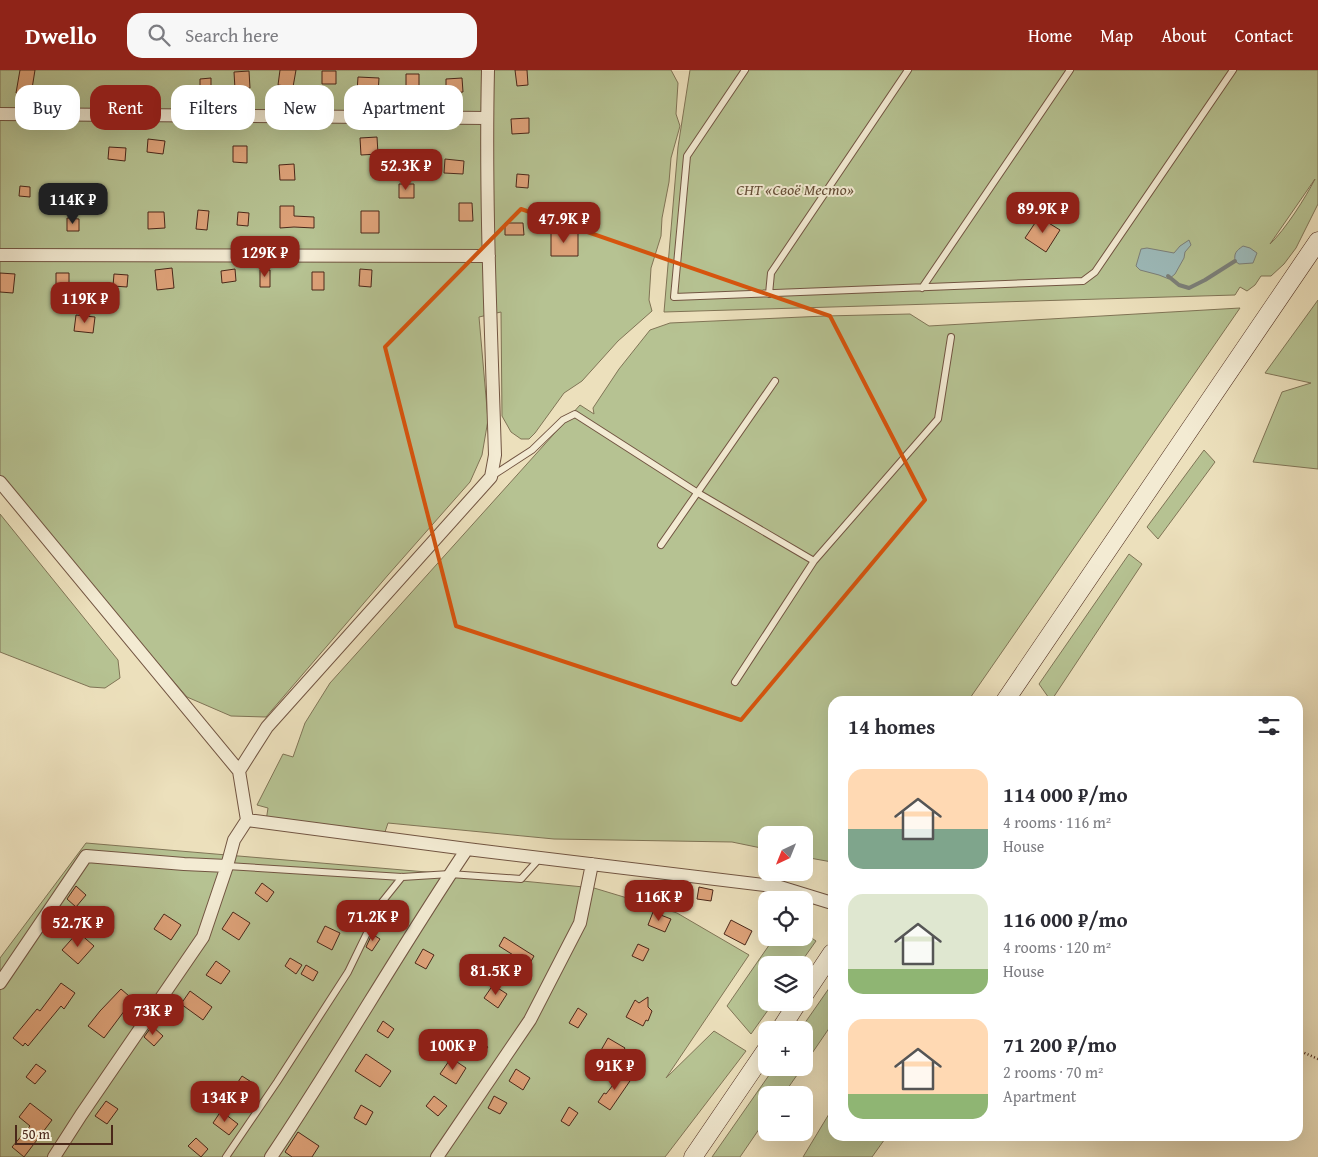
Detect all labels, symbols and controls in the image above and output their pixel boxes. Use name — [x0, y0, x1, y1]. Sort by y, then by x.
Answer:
search box — [127, 13, 477, 58]
text: Dwello — [25, 18, 97, 53]
icon: search — [145, 21, 173, 49]
text: Search here — [185, 21, 279, 49]
text: Home — [1028, 22, 1072, 49]
text: Map — [1100, 22, 1133, 49]
text: About — [1161, 22, 1207, 49]
text: Contact — [1235, 22, 1293, 49]
chip: Buy — [15, 85, 80, 130]
chip: Rent — [90, 85, 161, 130]
chip: Filters — [171, 85, 255, 130]
chip: New — [265, 85, 334, 130]
chip: Apartment — [344, 85, 463, 130]
pin: 52.3K ₽ — [360, 148, 452, 191]
text: 52.3K ₽ — [380, 153, 432, 177]
park label: СНТ «Своё Место» — [736, 177, 854, 201]
pin: 114K ₽ — [32, 182, 114, 225]
text: 114K ₽ — [50, 187, 96, 211]
pin: 89.9K ₽ — [997, 191, 1089, 234]
text: 89.9K ₽ — [1017, 196, 1069, 220]
pin: 47.9K ₽ — [518, 202, 610, 244]
text: 47.9K ₽ — [538, 206, 590, 230]
pin: 129K ₽ — [224, 236, 306, 278]
text: 129K ₽ — [242, 240, 288, 264]
pin: 119K ₽ — [44, 282, 126, 324]
text: 119K ₽ — [62, 286, 108, 310]
text: 14 homes — [848, 711, 935, 742]
icon: filters — [1255, 712, 1283, 740]
text: 114 000 ₽/mo — [1003, 779, 1128, 810]
icon: home — [888, 789, 948, 849]
text: 4 rooms · 116 m² — [1003, 810, 1111, 834]
north arrow — [758, 826, 812, 881]
map controls — [758, 826, 813, 1141]
text: House — [1003, 834, 1044, 858]
pin: 116K ₽ — [618, 880, 700, 922]
text: 116K ₽ — [636, 884, 682, 908]
button: locate — [758, 891, 813, 946]
pin: 71.2K ₽ — [327, 900, 419, 942]
text: 71.2K ₽ — [347, 904, 399, 928]
text: 116 000 ₽/mo — [1003, 904, 1128, 935]
pin: 52.7K ₽ — [32, 906, 124, 948]
text: 52.7K ₽ — [52, 910, 104, 934]
icon: home — [888, 914, 948, 974]
text: 4 rooms · 120 m² — [1003, 935, 1111, 959]
pin: 81.5K ₽ — [450, 954, 542, 996]
button: layers — [758, 956, 813, 1011]
text: 81.5K ₽ — [470, 958, 522, 982]
text: House — [1003, 959, 1044, 983]
pin: 73K ₽ — [118, 994, 188, 1036]
text: 73K ₽ — [134, 998, 172, 1022]
button: + — [758, 1021, 813, 1076]
pin: 100K ₽ — [412, 1028, 494, 1071]
text: 71 200 ₽/mo — [1003, 1029, 1117, 1060]
text: 100K ₽ — [430, 1033, 476, 1057]
icon: home — [888, 1039, 948, 1099]
pin: 91K ₽ — [580, 1048, 650, 1091]
text: 91K ₽ — [596, 1053, 634, 1077]
text: 2 rooms · 70 m² — [1003, 1060, 1103, 1084]
pin: 134K ₽ — [184, 1080, 266, 1123]
text: Apartment — [1003, 1084, 1076, 1108]
text: 134K ₽ — [202, 1085, 248, 1109]
button: − — [758, 1086, 813, 1141]
scale bar — [15, 1122, 112, 1145]
text: 50 m — [22, 1124, 50, 1144]

